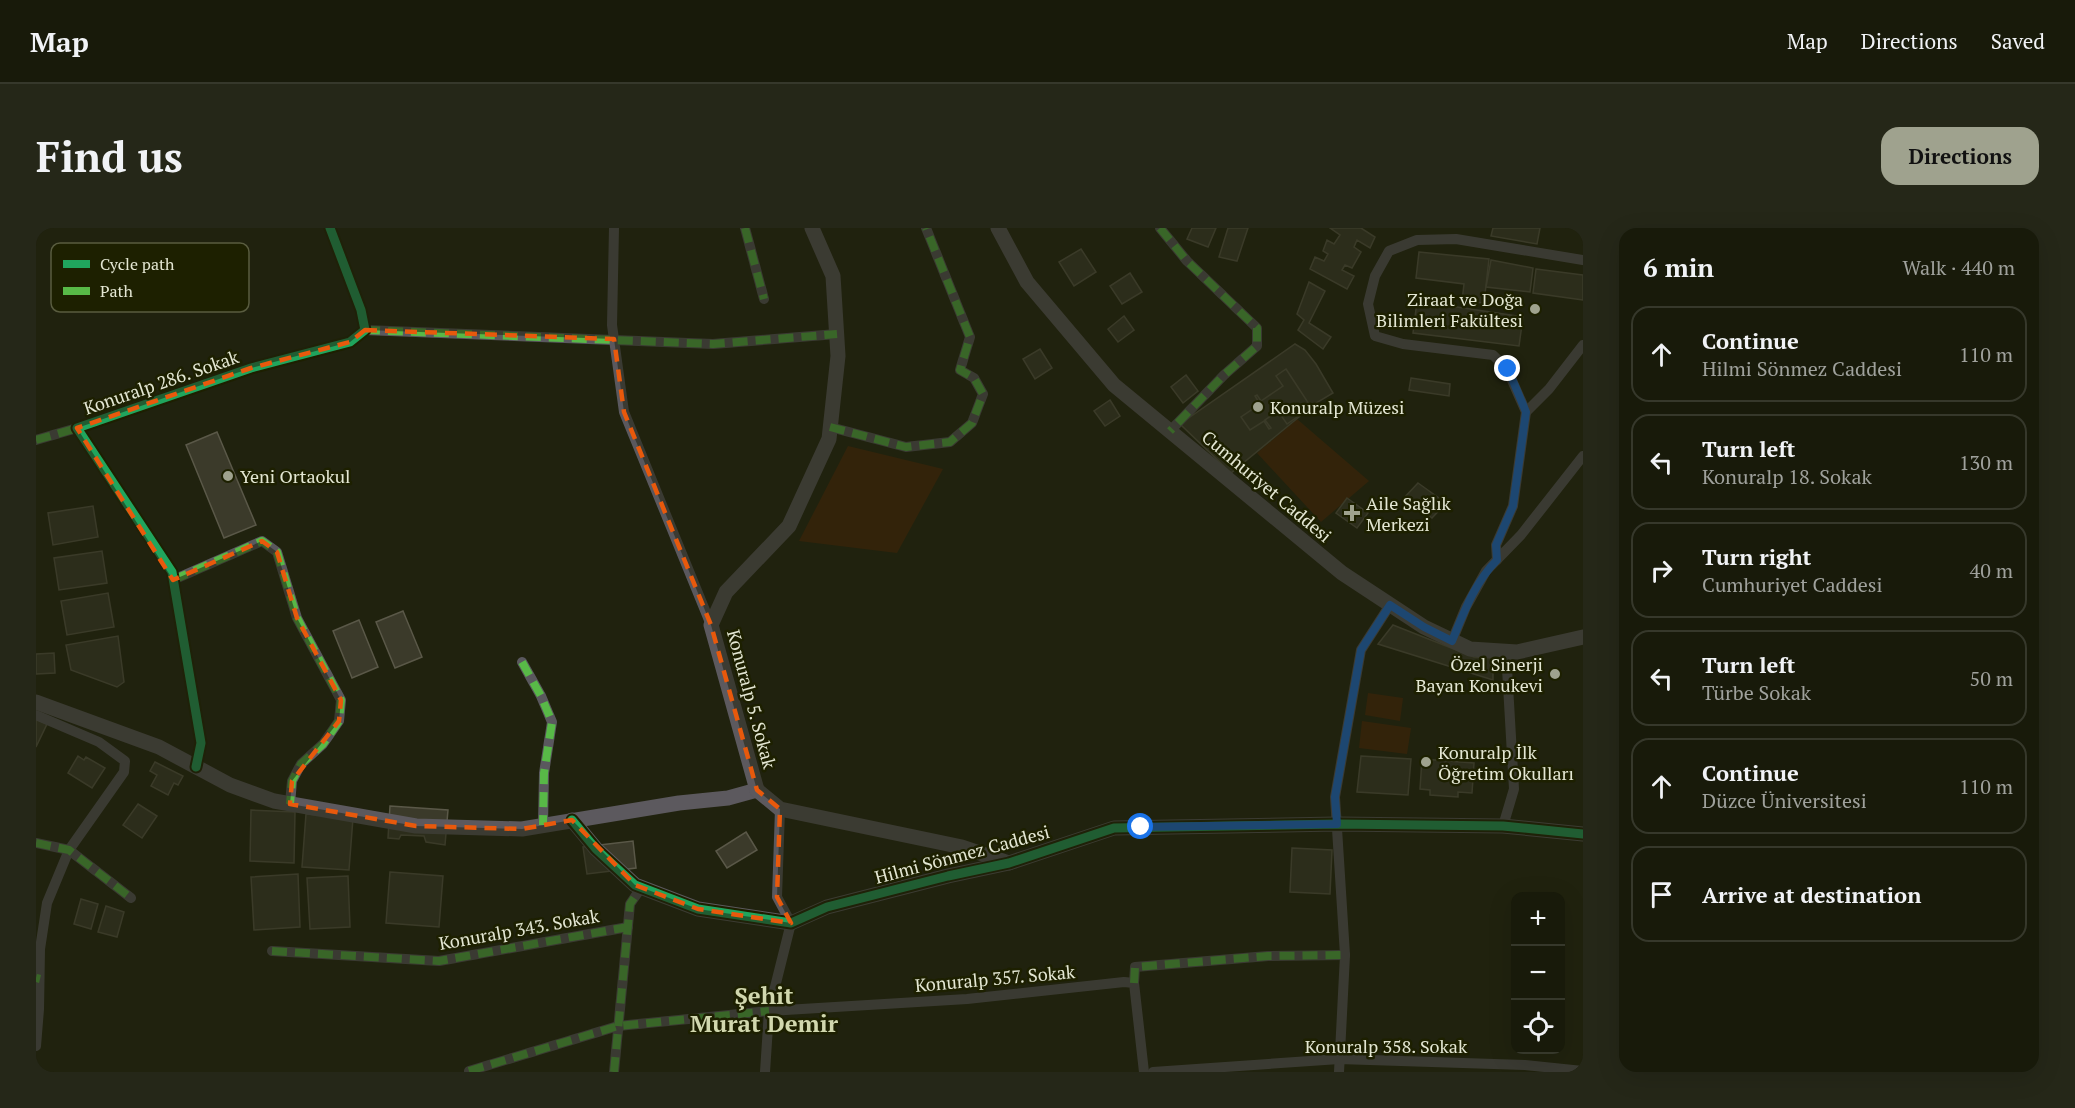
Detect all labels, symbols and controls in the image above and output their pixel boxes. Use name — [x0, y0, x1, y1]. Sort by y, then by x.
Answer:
text: Map — [30, 23, 89, 60]
text: Map — [1787, 27, 1828, 55]
text: Directions — [1861, 27, 1958, 55]
text: Saved — [1991, 27, 2045, 55]
button: Directions — [1881, 127, 2039, 185]
text: Find us — [36, 128, 183, 184]
legend — [51, 243, 249, 312]
text: 6 min — [1643, 250, 1714, 284]
text: Cycle path — [100, 253, 175, 275]
text: Walk · 440 m — [1903, 254, 2015, 281]
text: Path — [100, 280, 134, 302]
place label: Ziraat ve Doğa Bilimleri Fakültesi — [1376, 287, 1523, 332]
marker: Ziraat ve Doğa Bilimleri Fakültesi — [1528, 302, 1542, 316]
text: Continue — [1702, 326, 1799, 355]
icon: ahead — [1645, 338, 1678, 371]
text: 110 m — [1959, 341, 2013, 368]
street label: Konuralp 286. Sokak — [80, 344, 242, 420]
route end — [1494, 355, 1520, 381]
text: Hilmi Sönmez Caddesi — [1702, 355, 1902, 382]
place label: Konuralp Müzesi — [1270, 395, 1405, 419]
marker: Konuralp Müzesi — [1251, 400, 1265, 414]
street label: Cumhuriyet Caddesi — [1197, 425, 1337, 547]
text: Turn left — [1702, 434, 1795, 463]
icon: left — [1645, 446, 1678, 479]
text: 130 m — [1959, 449, 2013, 476]
text: Konuralp 18. Sokak — [1702, 463, 1872, 490]
place label: Yeni Ortaokul — [240, 464, 350, 488]
marker: Yeni Ortaokul — [221, 469, 235, 483]
place label: Aile Sağlık Merkezi — [1366, 491, 1452, 536]
marker: Aile Sağlık Merkezi — [1343, 504, 1361, 522]
text: Turn right — [1702, 542, 1811, 571]
icon: right — [1645, 554, 1678, 587]
text: 40 m — [1970, 557, 2013, 584]
text: Cumhuriyet Caddesi — [1702, 571, 1883, 598]
street label: Konuralp 5. Sokak — [722, 627, 782, 772]
text: Turn left — [1702, 650, 1795, 679]
place label: Özel Sinerji Bayan Konukevi — [1416, 652, 1543, 697]
icon: left — [1645, 662, 1678, 695]
text: 50 m — [1970, 665, 2013, 692]
marker: Özel Sinerji Bayan Konukevi — [1548, 667, 1562, 681]
text: Türbe Sokak — [1702, 679, 1811, 706]
place label: Konuralp İlk Öğretim Okulları — [1438, 740, 1574, 785]
marker: Konuralp İlk Öğretim Okulları — [1419, 755, 1433, 769]
text: Continue — [1702, 758, 1799, 787]
icon: ahead — [1645, 770, 1678, 803]
text: 110 m — [1959, 773, 2013, 800]
text: Düzce Üniversitesi — [1702, 787, 1867, 814]
route start — [1127, 813, 1153, 839]
street label: Hilmi Sönmez Caddesi — [872, 819, 1052, 889]
icon: arrive — [1645, 878, 1678, 911]
text: Arrive at destination — [1702, 880, 1921, 909]
map controls — [1511, 892, 1565, 1054]
button: + — [1511, 892, 1565, 946]
street label: Konuralp 343. Sokak — [437, 903, 602, 955]
button: − — [1511, 946, 1565, 1000]
street label: Konuralp 357. Sokak — [914, 959, 1077, 997]
district label: Şehit Murat Demir — [690, 979, 839, 1039]
button: locate — [1511, 1000, 1565, 1054]
street label: Konuralp 358. Sokak — [1305, 1034, 1468, 1058]

